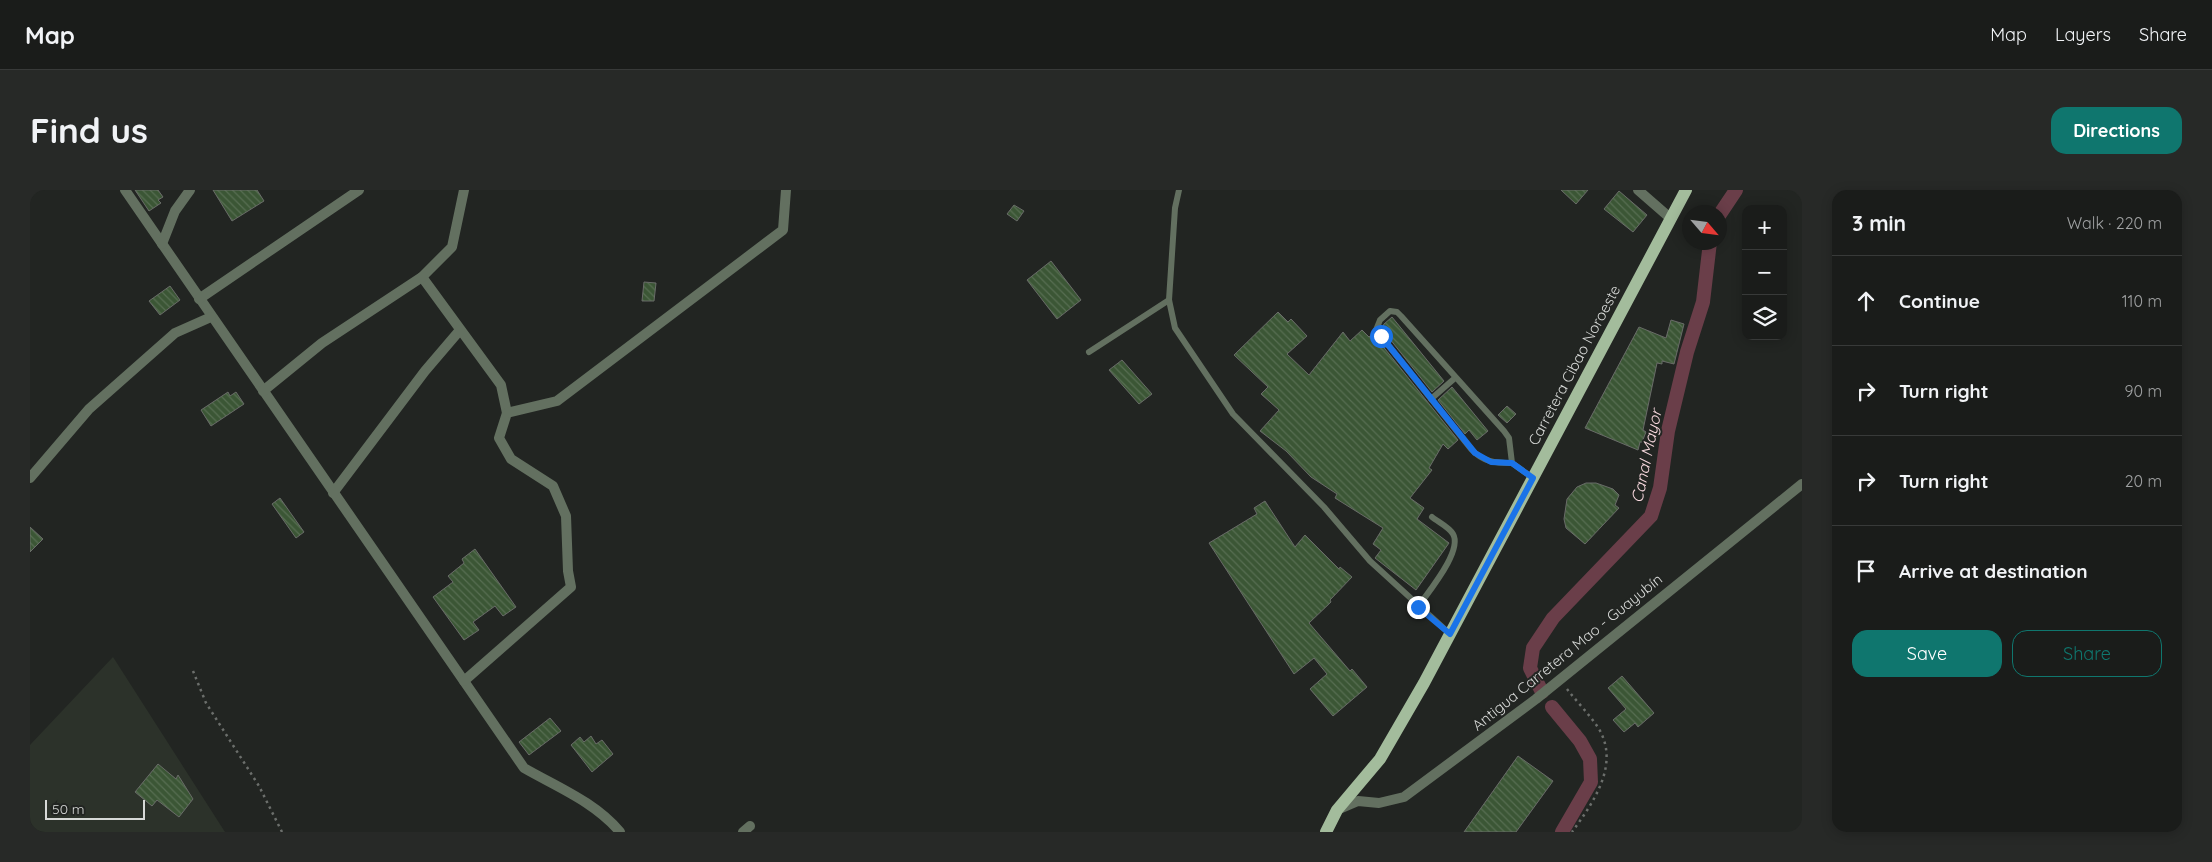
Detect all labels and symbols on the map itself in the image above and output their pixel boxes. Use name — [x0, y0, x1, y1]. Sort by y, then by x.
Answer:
north arrow — [1682, 205, 1727, 250]
street label: Carretera Cibao Noroeste — [1524, 282, 1624, 448]
route start — [1370, 325, 1393, 348]
water label: Canal Mayor — [1626, 406, 1666, 504]
street label: Antigua Carretera Mao - Guayubín — [1468, 569, 1666, 735]
route end — [1407, 596, 1430, 619]
scale bar — [45, 797, 145, 820]

